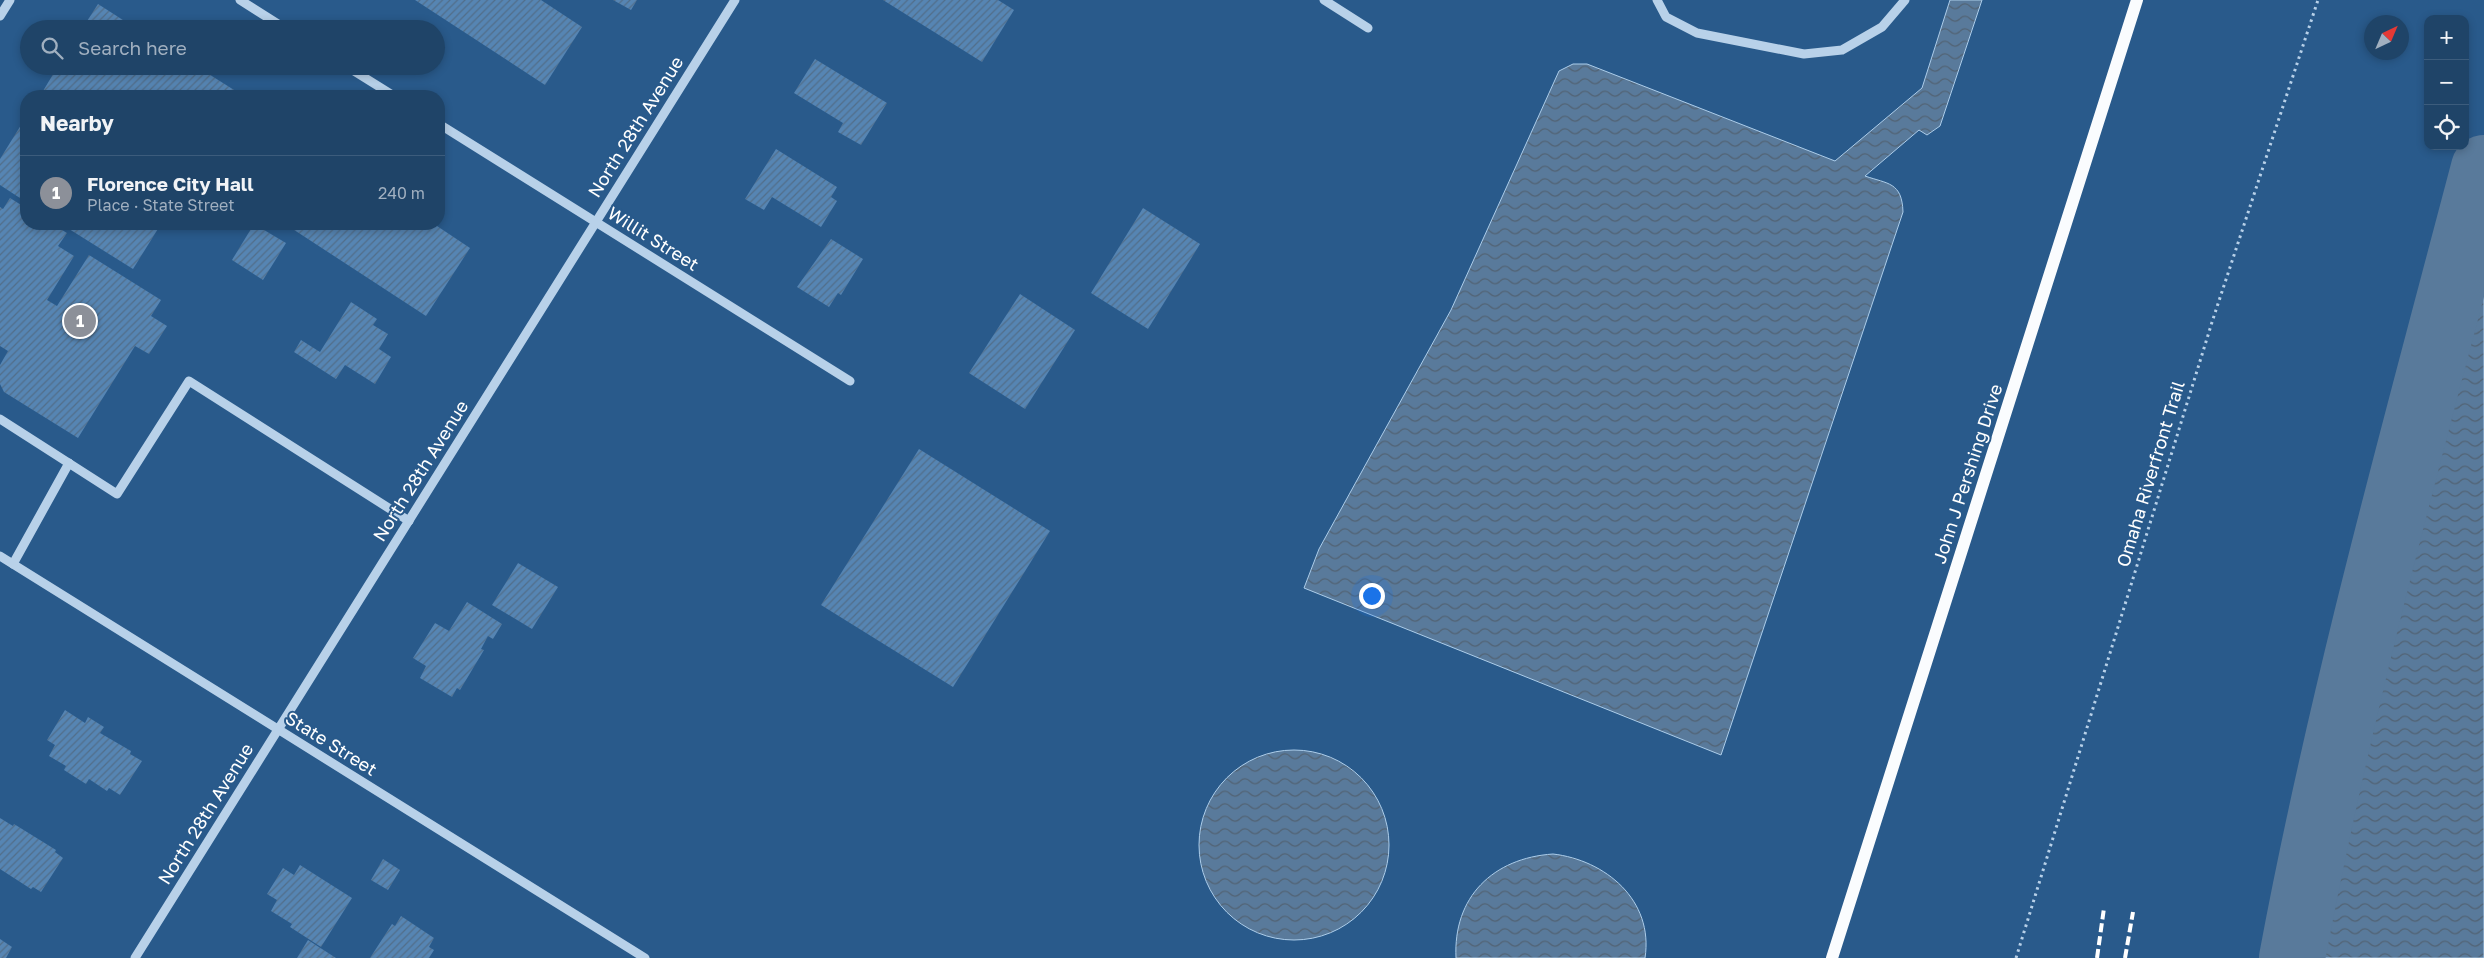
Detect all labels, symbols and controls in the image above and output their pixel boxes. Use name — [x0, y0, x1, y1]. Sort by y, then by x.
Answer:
north arrow — [2364, 15, 2409, 60]
map controls — [2424, 15, 2469, 150]
button: + — [2424, 15, 2469, 60]
search box — [20, 20, 445, 75]
icon: search — [38, 34, 66, 62]
text: Search here — [78, 36, 187, 59]
street label: North 28th Avenue — [583, 52, 687, 201]
button: − — [2424, 60, 2469, 105]
button: locate — [2424, 105, 2469, 150]
text: Nearby — [40, 110, 114, 136]
text: Florence City Hall — [87, 172, 254, 195]
text: 1 — [52, 183, 60, 203]
text: 240 m — [378, 183, 425, 203]
text: Place · State Street — [87, 195, 235, 215]
street label: Willit Street — [604, 201, 703, 275]
pin: 1 — [64, 302, 96, 340]
street label: Omaha Riverfront Trail — [2111, 378, 2189, 570]
street label: John J Pershing Drive — [1928, 381, 2007, 566]
street label: North 28th Avenue — [368, 396, 472, 545]
your location — [1359, 583, 1385, 609]
street label: State Street — [282, 706, 381, 780]
street label: North 28th Avenue — [153, 739, 257, 888]

